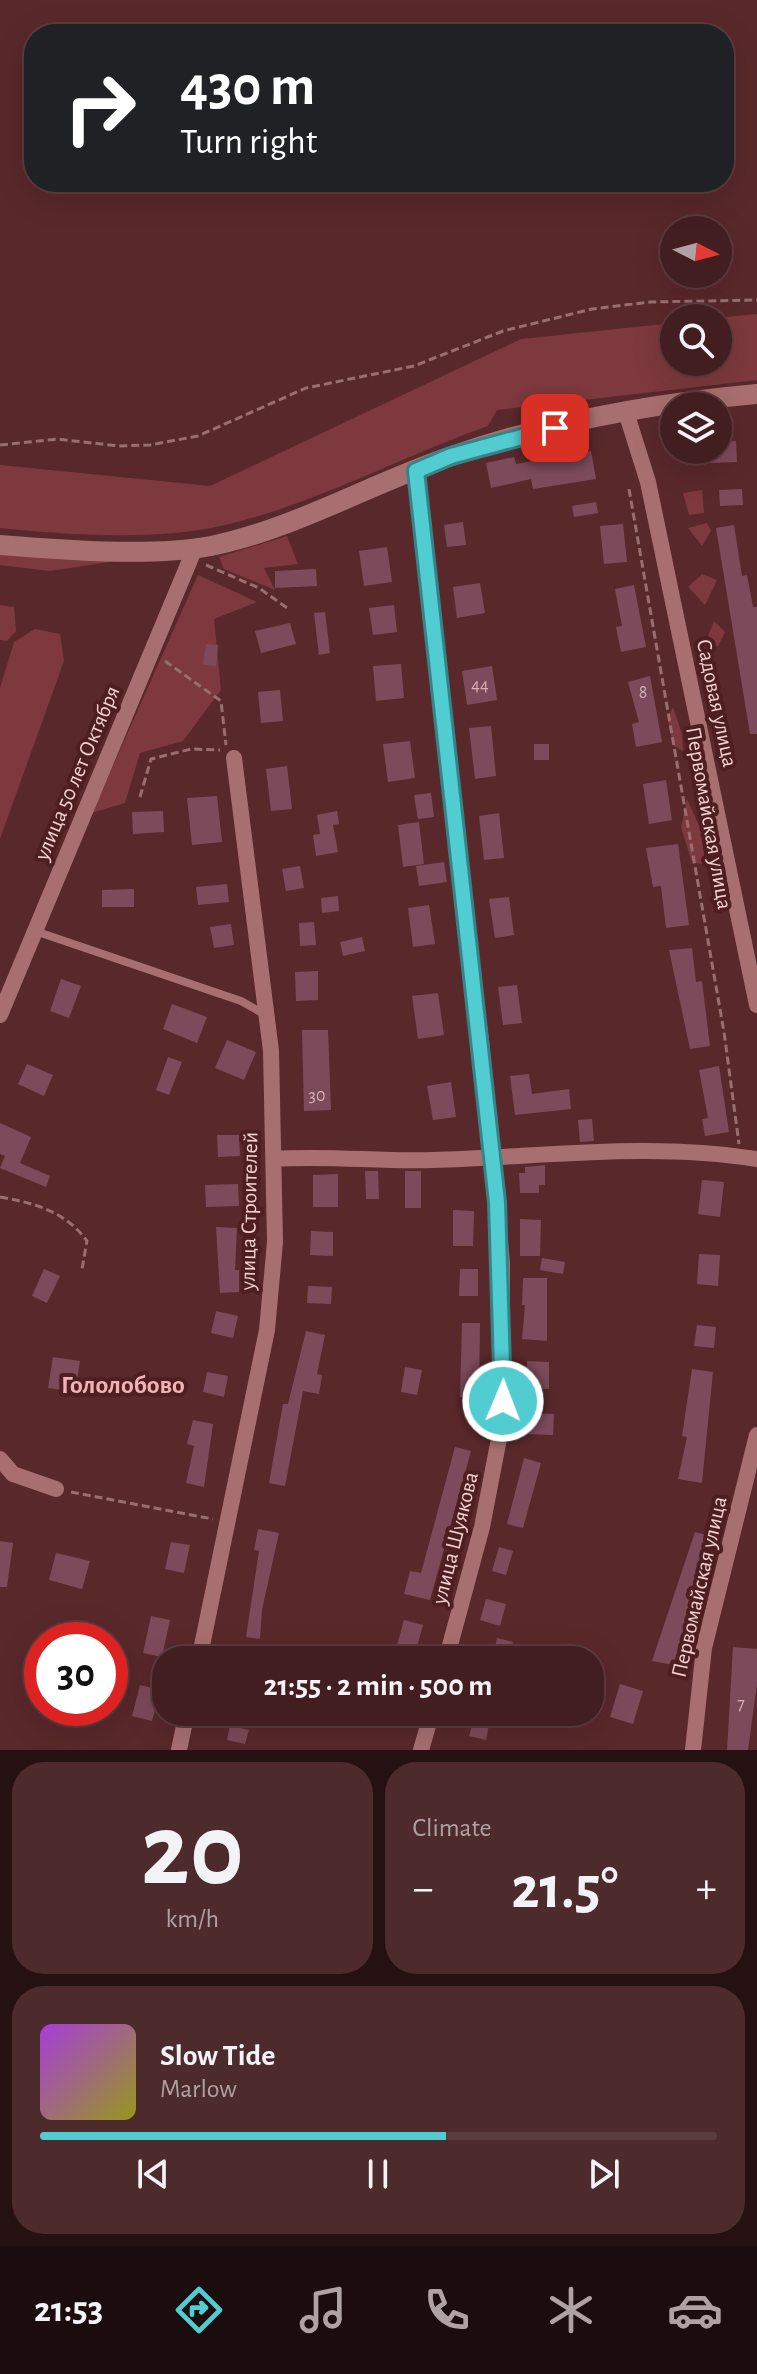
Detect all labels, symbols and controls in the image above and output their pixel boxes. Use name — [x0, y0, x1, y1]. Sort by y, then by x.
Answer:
icon: right — [48, 56, 152, 160]
text: 430 m — [180, 59, 315, 115]
text: Turn right — [180, 124, 317, 160]
north arrow — [660, 216, 732, 288]
map controls — [660, 216, 732, 464]
button: search — [660, 304, 732, 376]
button: layers — [660, 392, 732, 464]
pin — [521, 394, 589, 462]
icon: arrive — [533, 406, 577, 450]
street label: Садовая улица — [693, 637, 741, 769]
house number: 44 — [471, 677, 489, 695]
street label: улица 50 лет Октября — [30, 683, 124, 864]
house number: 8 — [639, 684, 647, 702]
street label: Первомайская улица — [682, 725, 736, 911]
house number: 30 — [309, 1087, 325, 1105]
street label: улица Строителей — [237, 1131, 261, 1292]
position arrow — [461, 1359, 545, 1443]
district label: Гололобово — [61, 1372, 185, 1398]
street label: улица Шуякова — [428, 1470, 482, 1607]
street label: Первомайская улица — [667, 1494, 731, 1680]
speed limit sign: 30 — [24, 1622, 128, 1726]
text: 21:55 · 2 min · 500 m — [263, 1671, 493, 1701]
house number: 7 — [737, 1696, 745, 1714]
text: 20 — [141, 1800, 244, 1904]
text: Climate — [413, 1815, 491, 1841]
text: 21.5° — [511, 1859, 618, 1919]
text: − — [413, 1867, 434, 1911]
text: + — [696, 1867, 717, 1911]
text: km/h — [165, 1906, 219, 1932]
text: Slow Tide — [160, 2041, 275, 2071]
text: Marlow — [160, 2076, 237, 2102]
icon: previous — [131, 2152, 175, 2196]
icon: pause — [356, 2152, 400, 2196]
icon: next — [582, 2152, 626, 2196]
icon: directions — [171, 2282, 227, 2338]
icon: music — [295, 2282, 351, 2338]
icon: phone — [419, 2282, 475, 2338]
icon: climate — [543, 2282, 599, 2338]
icon: car — [667, 2282, 723, 2338]
text: 21:53 — [34, 2292, 103, 2328]

